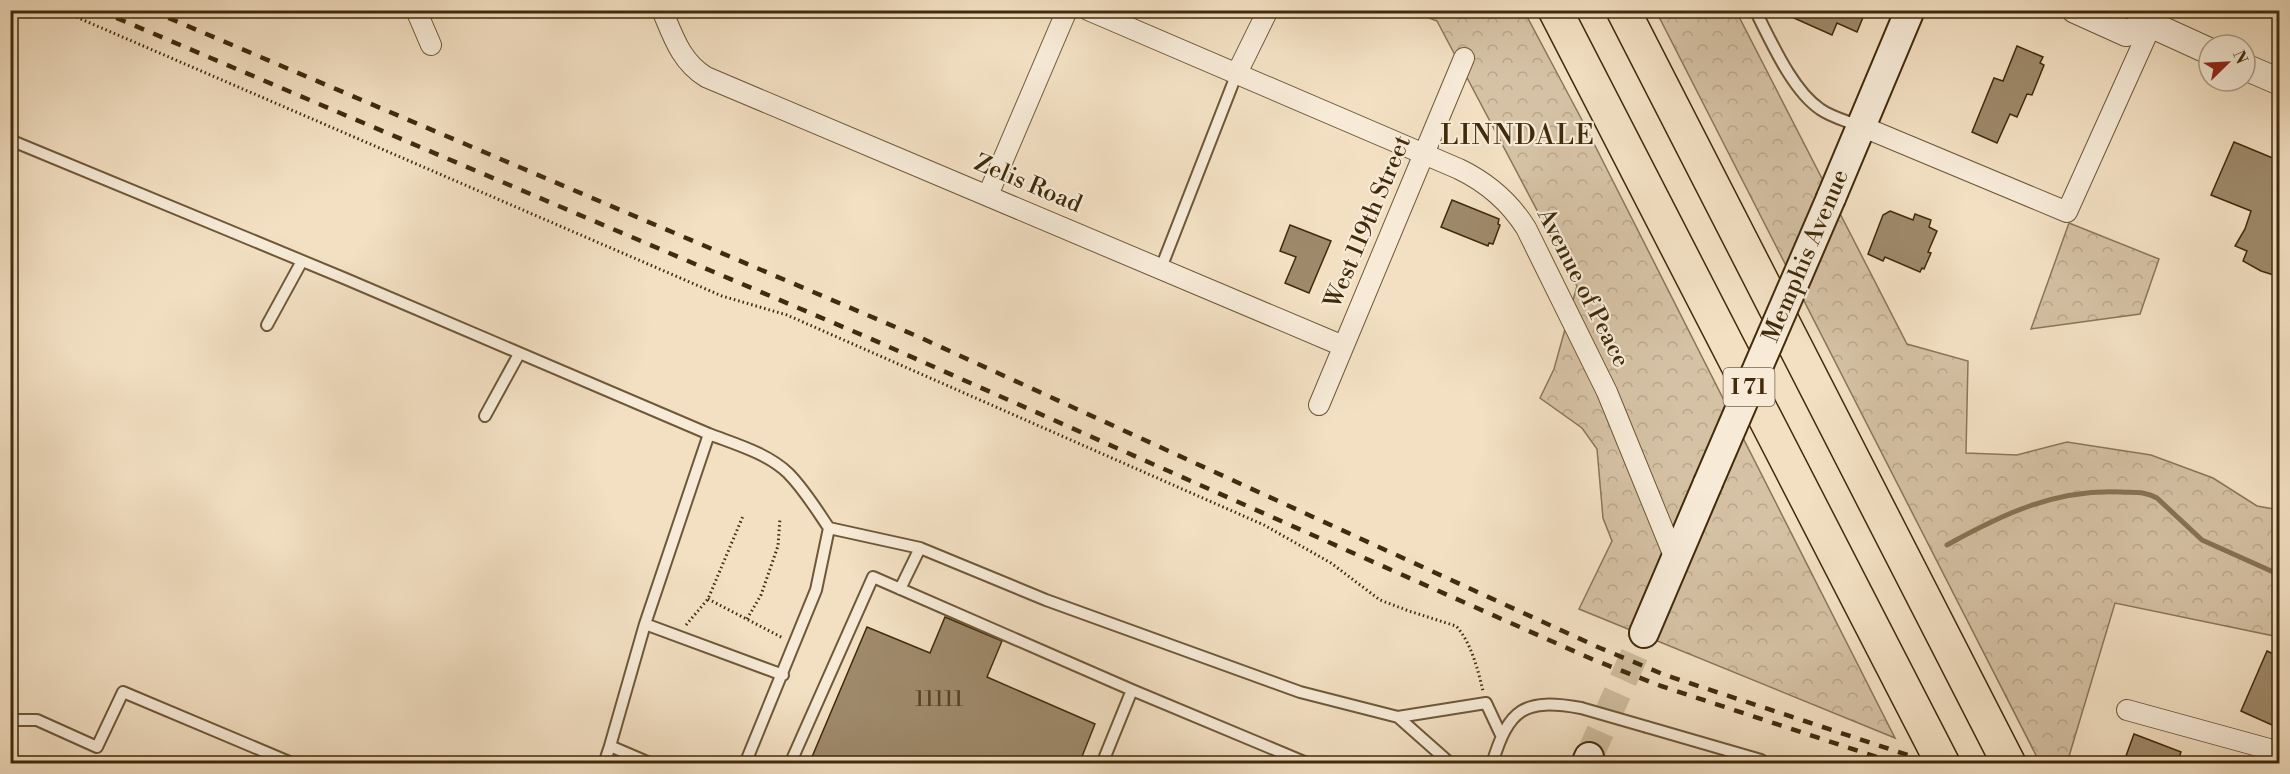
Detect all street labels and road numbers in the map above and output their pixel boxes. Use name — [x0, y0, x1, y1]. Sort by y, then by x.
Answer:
street label: West 119th Street — [1318, 131, 1418, 314]
street label: Zelis Road — [970, 148, 1087, 220]
street label: Memphis Avenue — [1756, 165, 1856, 347]
street label: Avenue of Peace — [1530, 203, 1636, 372]
road number: I 71 — [1724, 368, 1774, 406]

